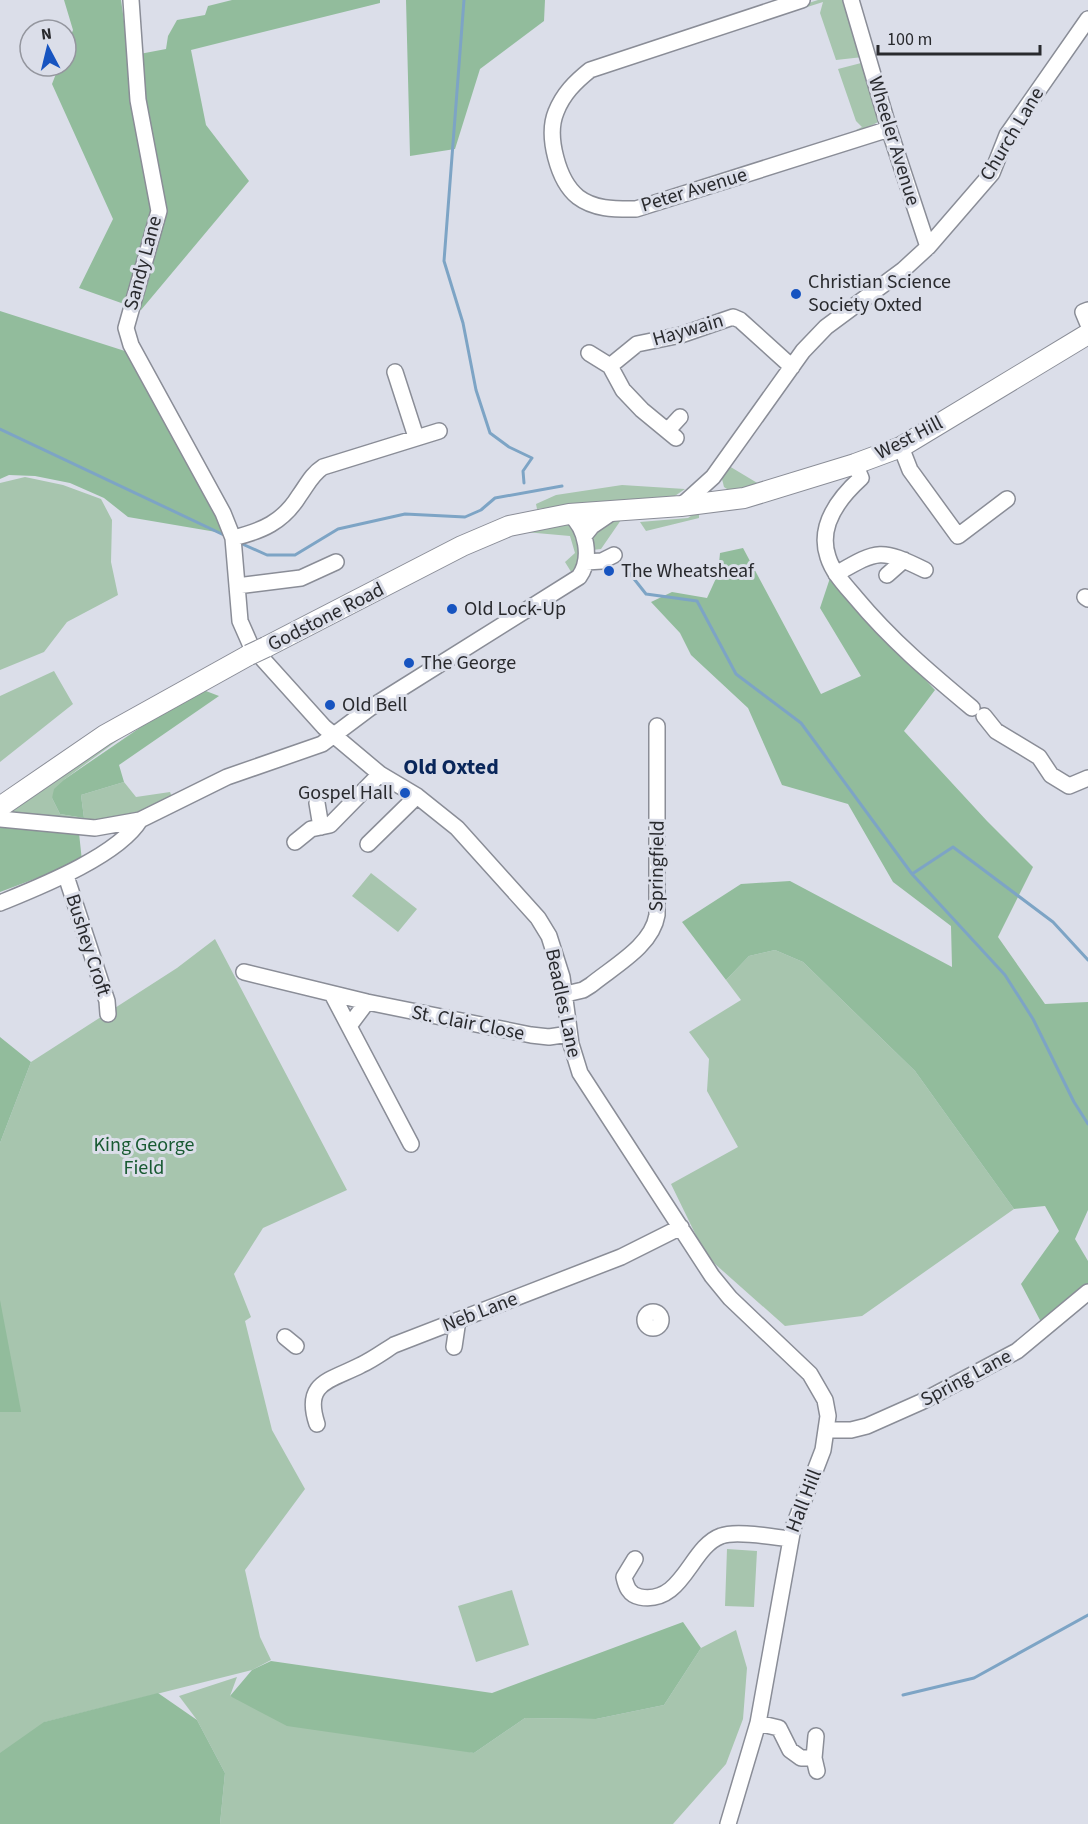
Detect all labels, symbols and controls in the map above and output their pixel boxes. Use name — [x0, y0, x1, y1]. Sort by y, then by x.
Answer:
north arrow — [18, 18, 78, 78]
scale bar — [878, 18, 1040, 56]
text: N — [40, 23, 53, 46]
text: 100 m — [887, 27, 932, 52]
street label: Wheeler Avenue — [861, 73, 927, 209]
street label: Church Lane — [973, 82, 1051, 186]
street label: Peter Avenue — [638, 161, 751, 219]
street label: Sandy Lane — [117, 213, 169, 313]
place label: Christian Science Society Oxted — [808, 268, 951, 319]
marker: Christian Science Society Oxted — [789, 287, 803, 301]
street label: Haywain — [649, 307, 727, 353]
street label: West Hill — [870, 409, 948, 467]
place label: The Wheatsheaf — [621, 557, 755, 585]
marker: The Wheatsheaf — [602, 564, 616, 578]
street label: Godstone Road — [263, 576, 389, 658]
place label: Old Lock-Up — [464, 595, 566, 623]
marker: Old Lock-Up — [445, 602, 459, 616]
place label: The George — [421, 649, 516, 677]
marker: The George — [402, 656, 416, 670]
place label: Old Bell — [342, 691, 407, 719]
marker: Old Bell — [323, 698, 337, 712]
district label: Old Oxted — [403, 751, 499, 783]
place label: Gospel Hall — [298, 779, 393, 807]
marker: Gospel Hall — [398, 786, 412, 800]
street label: Springfield — [642, 820, 672, 912]
street label: Bushey Croft — [58, 890, 118, 1000]
street label: Beadles Lane — [538, 946, 588, 1060]
street label: St. Clair Close — [409, 998, 527, 1048]
park label: King George Field — [93, 1131, 195, 1182]
street label: Neb Lane — [438, 1285, 522, 1339]
street label: Spring Lane — [916, 1342, 1016, 1414]
street label: Hall Hill — [779, 1465, 829, 1537]

